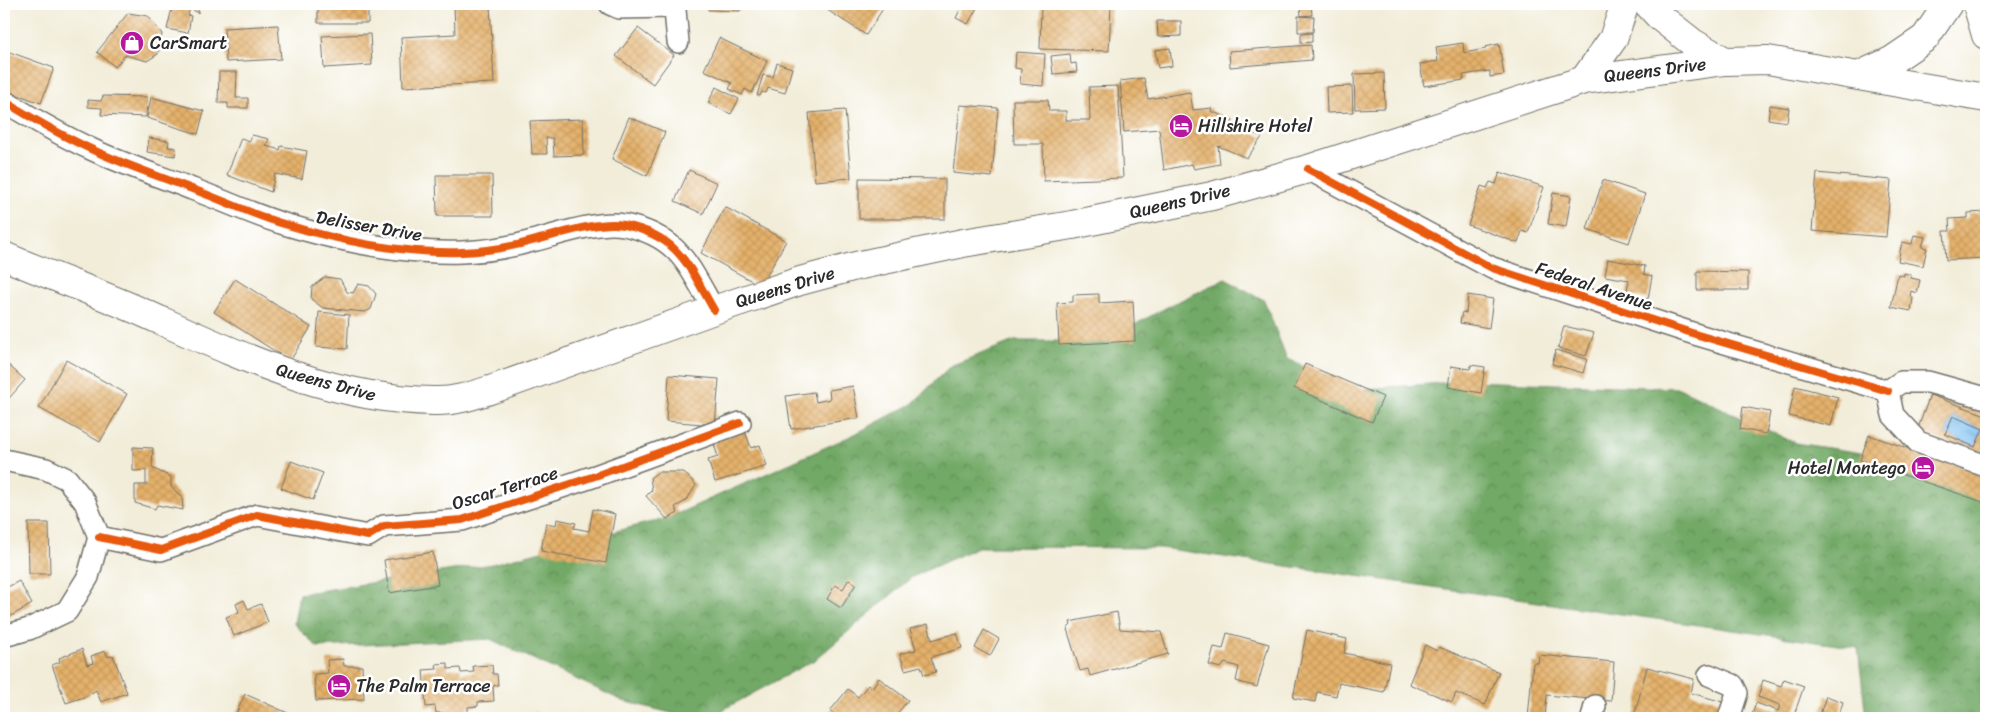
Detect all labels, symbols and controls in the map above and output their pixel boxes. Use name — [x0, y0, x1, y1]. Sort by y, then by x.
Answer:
place label: CarSmart — [150, 27, 227, 59]
shop icon: CarSmart — [119, 30, 145, 56]
street label: Queens Drive — [1602, 48, 1708, 92]
place label: Hillshire Hotel — [1198, 110, 1313, 142]
hotel icon: Hillshire Hotel — [1168, 113, 1194, 139]
street label: Queens Drive — [1126, 174, 1234, 228]
street label: Delisser Drive — [313, 201, 425, 251]
street label: Federal Avenue — [1531, 252, 1657, 320]
street label: Queens Drive — [731, 257, 839, 317]
street label: Queens Drive — [272, 353, 380, 411]
place label: Hotel Montego — [1788, 452, 1906, 484]
hotel icon: Hotel Montego — [1910, 455, 1936, 481]
street label: Oscar Terrace — [448, 457, 562, 519]
place label: The Palm Terrace — [356, 670, 491, 702]
hotel icon: The Palm Terrace — [326, 673, 352, 699]

